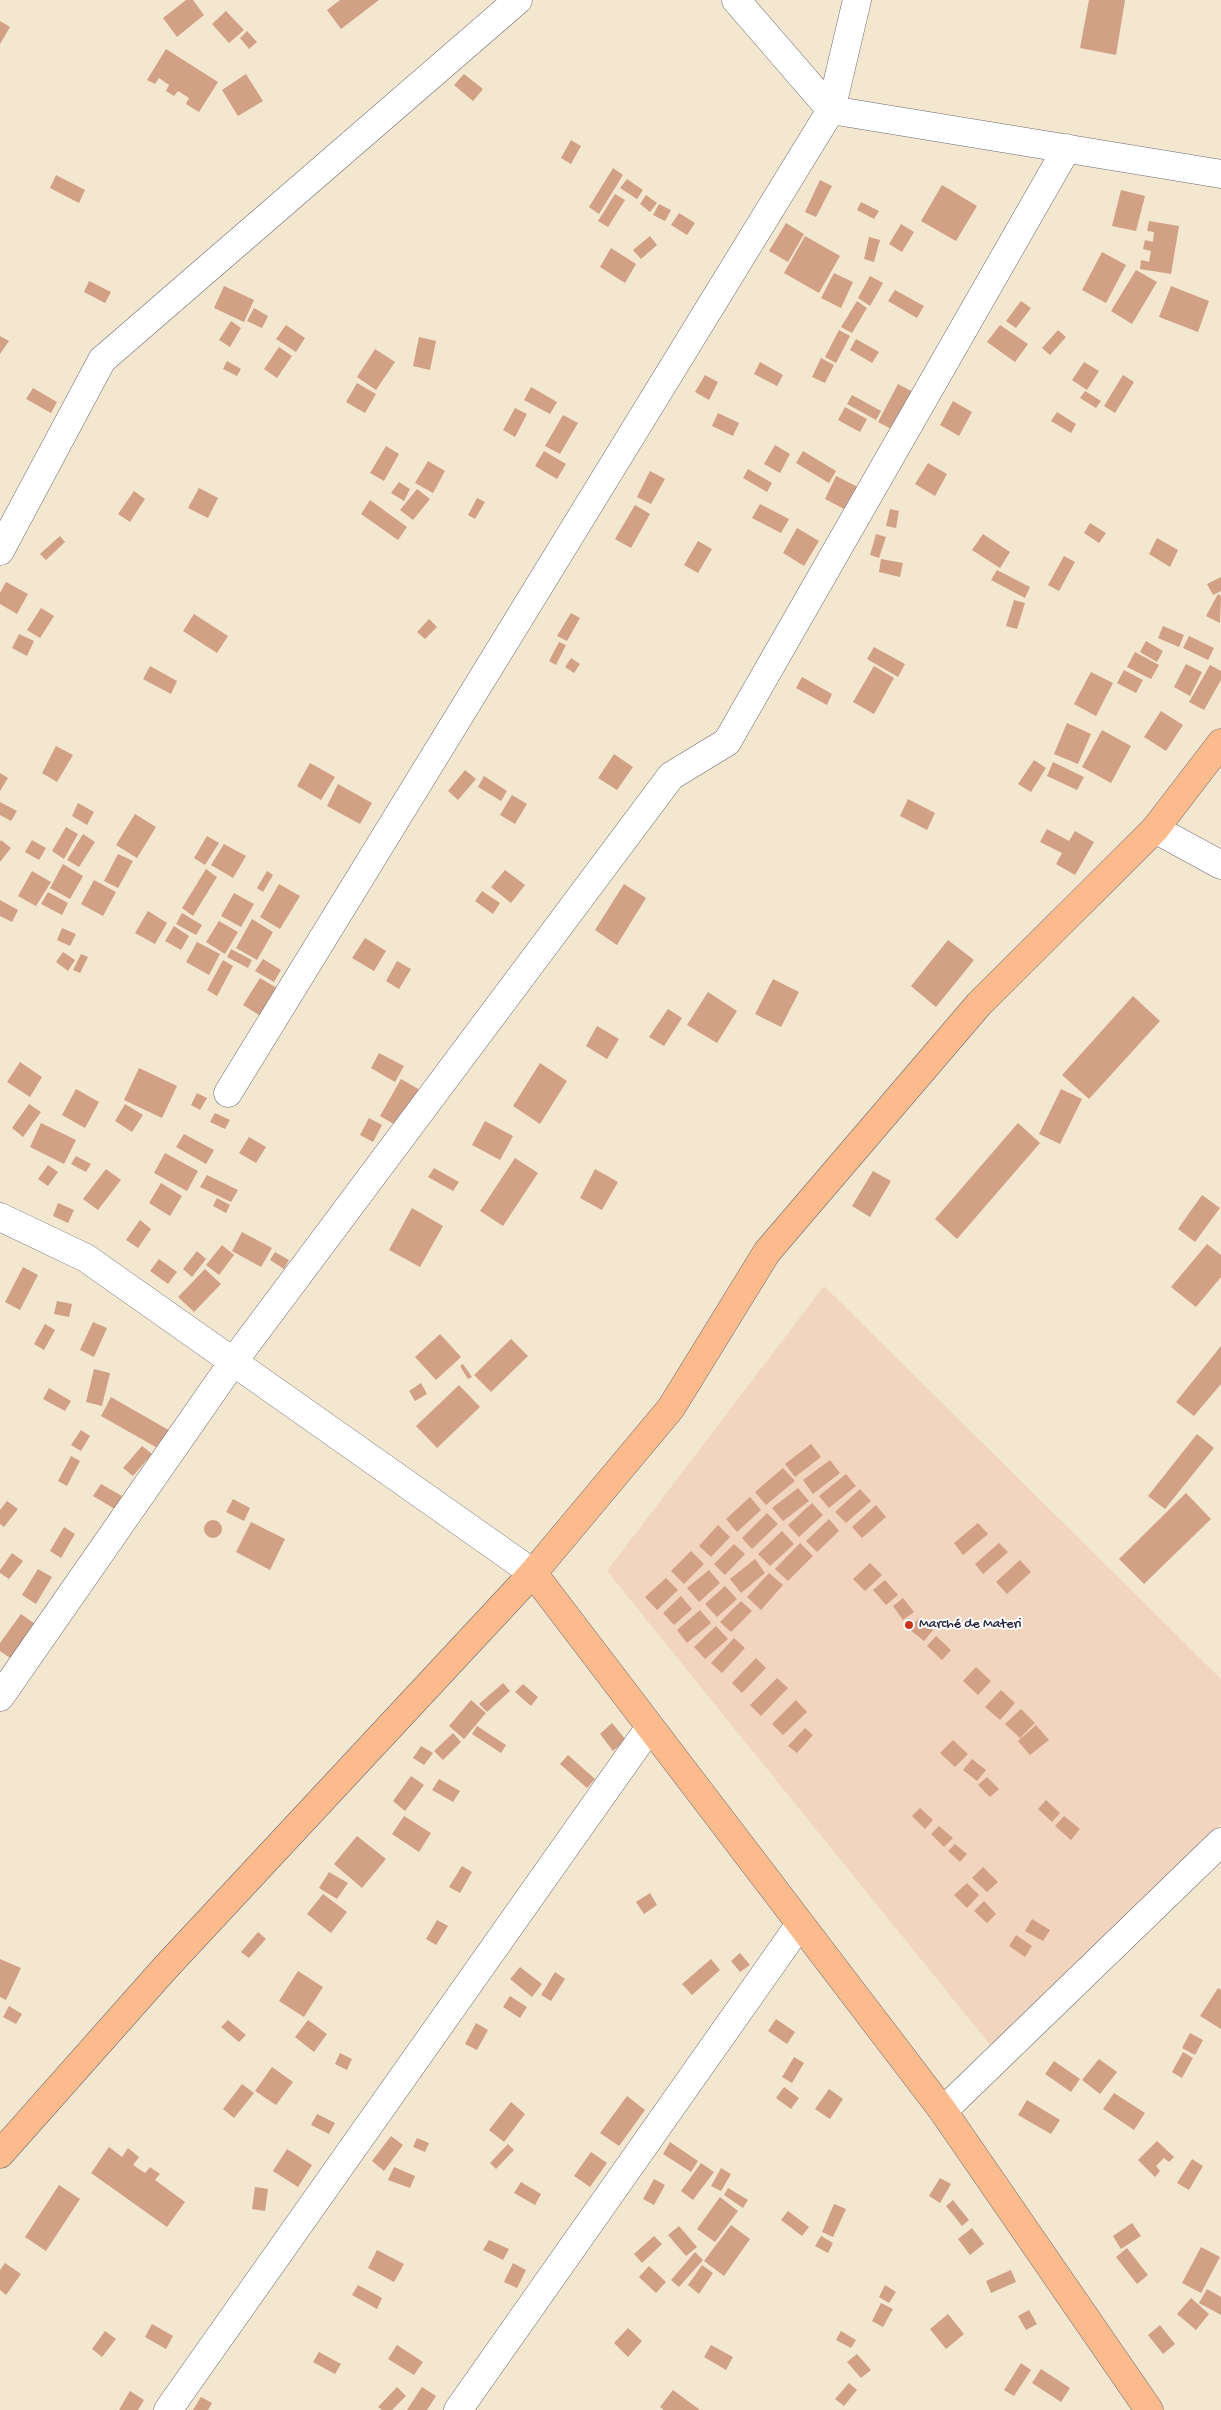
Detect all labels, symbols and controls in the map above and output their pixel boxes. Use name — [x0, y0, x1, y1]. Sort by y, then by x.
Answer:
place label: Marché de Materi — [919, 1617, 1021, 1633]
marker: Marché de Materi — [903, 1619, 915, 1631]

